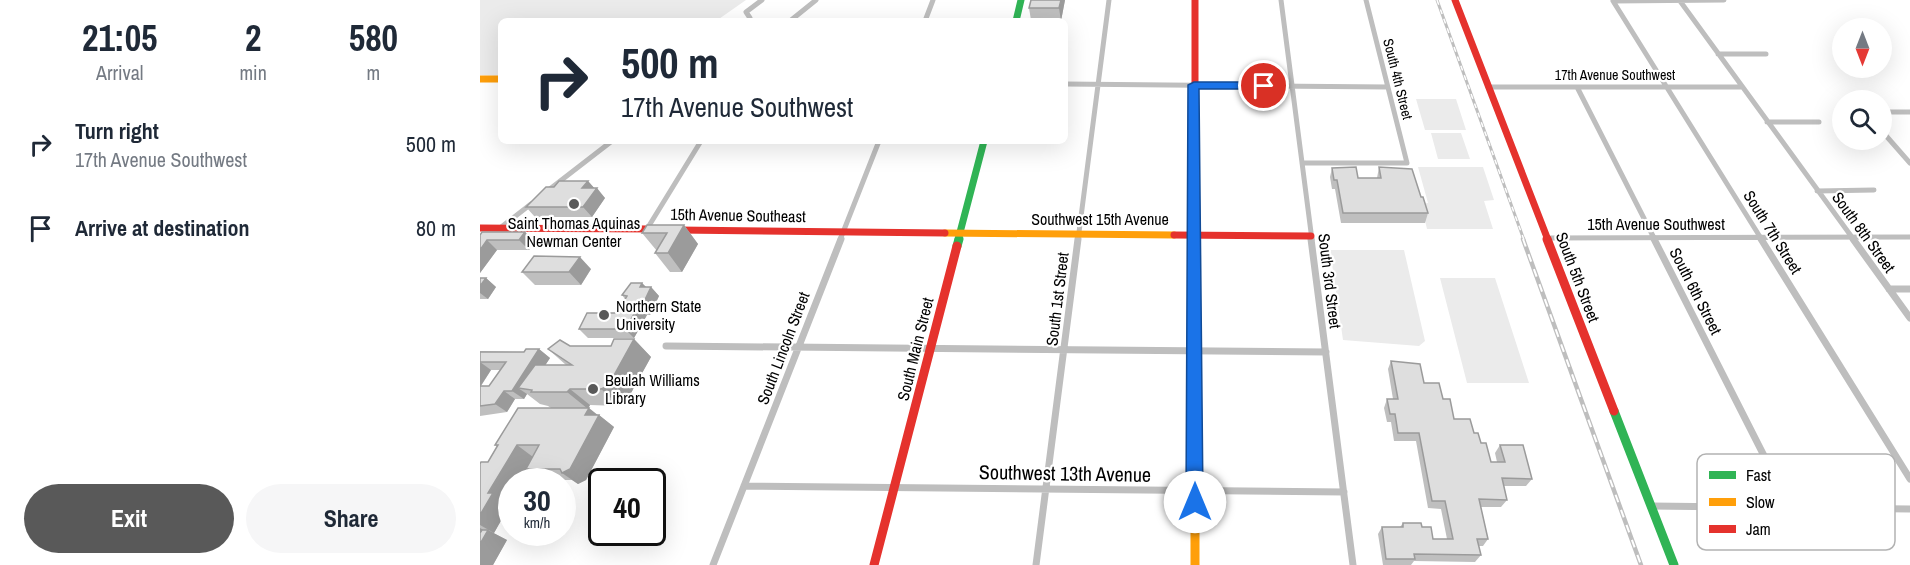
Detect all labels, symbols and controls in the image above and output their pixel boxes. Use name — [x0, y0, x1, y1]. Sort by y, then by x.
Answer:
text: 21:05 — [82, 14, 157, 62]
text: 2 — [245, 14, 261, 62]
text: 580 — [349, 14, 398, 62]
north arrow — [1832, 18, 1892, 78]
map controls — [1832, 18, 1892, 150]
text: 500 m — [621, 35, 719, 91]
street label: South 4th Street — [1379, 37, 1417, 121]
icon: right — [522, 42, 600, 120]
text: Arrival — [96, 59, 143, 86]
text: min — [239, 59, 267, 86]
text: m — [367, 59, 380, 86]
pin — [1238, 60, 1289, 111]
street label: 17th Avenue Southwest — [1555, 66, 1675, 84]
icon: arrive — [1247, 69, 1280, 102]
text: 17th Avenue Southwest — [621, 89, 853, 125]
button: search — [1832, 90, 1892, 150]
text: Turn right — [75, 116, 159, 146]
icon: right — [24, 128, 57, 161]
text: 500 m — [406, 129, 456, 159]
text: 17th Avenue Southwest — [75, 146, 247, 173]
street label: South 7th Street — [1739, 186, 1808, 278]
street label: South 8th Street — [1827, 187, 1901, 277]
marker: Saint Thomas Aquinas Newman Center — [567, 197, 581, 211]
street label: 15th Avenue Southeast — [670, 203, 806, 227]
street label: Southwest 15th Avenue — [1031, 208, 1169, 230]
icon: arrive — [24, 212, 57, 245]
place label: Saint Thomas Aquinas Newman Center — [508, 212, 640, 252]
text: Arrive at destination — [75, 213, 249, 243]
text: 80 m — [416, 213, 456, 243]
street label: 15th Avenue Southwest — [1587, 213, 1725, 235]
street label: South 5th Street — [1551, 229, 1605, 326]
street label: South 3rd Street — [1313, 232, 1347, 330]
street label: South 6th Street — [1665, 244, 1727, 339]
street label: South 1st Street — [1040, 251, 1074, 347]
street label: South Lincoln Street — [751, 288, 815, 407]
place label: Northern State University — [616, 295, 701, 335]
street label: South Main Street — [892, 295, 939, 403]
marker: Northern State University — [597, 308, 611, 322]
place label: Beulah Williams Library — [605, 369, 700, 409]
marker: Beulah Williams Library — [586, 382, 600, 396]
legend — [1697, 454, 1895, 550]
street label: Southwest 13th Avenue — [979, 458, 1151, 488]
text: Fast — [1746, 464, 1771, 486]
speed limit sign: 40 — [588, 468, 666, 546]
position arrow — [1163, 470, 1227, 534]
text: 30 — [523, 480, 551, 520]
button: Exit — [24, 484, 234, 553]
button: Share — [246, 484, 456, 553]
text: Slow — [1746, 491, 1775, 513]
text: km/h — [524, 512, 550, 533]
text: Jam — [1746, 518, 1771, 540]

